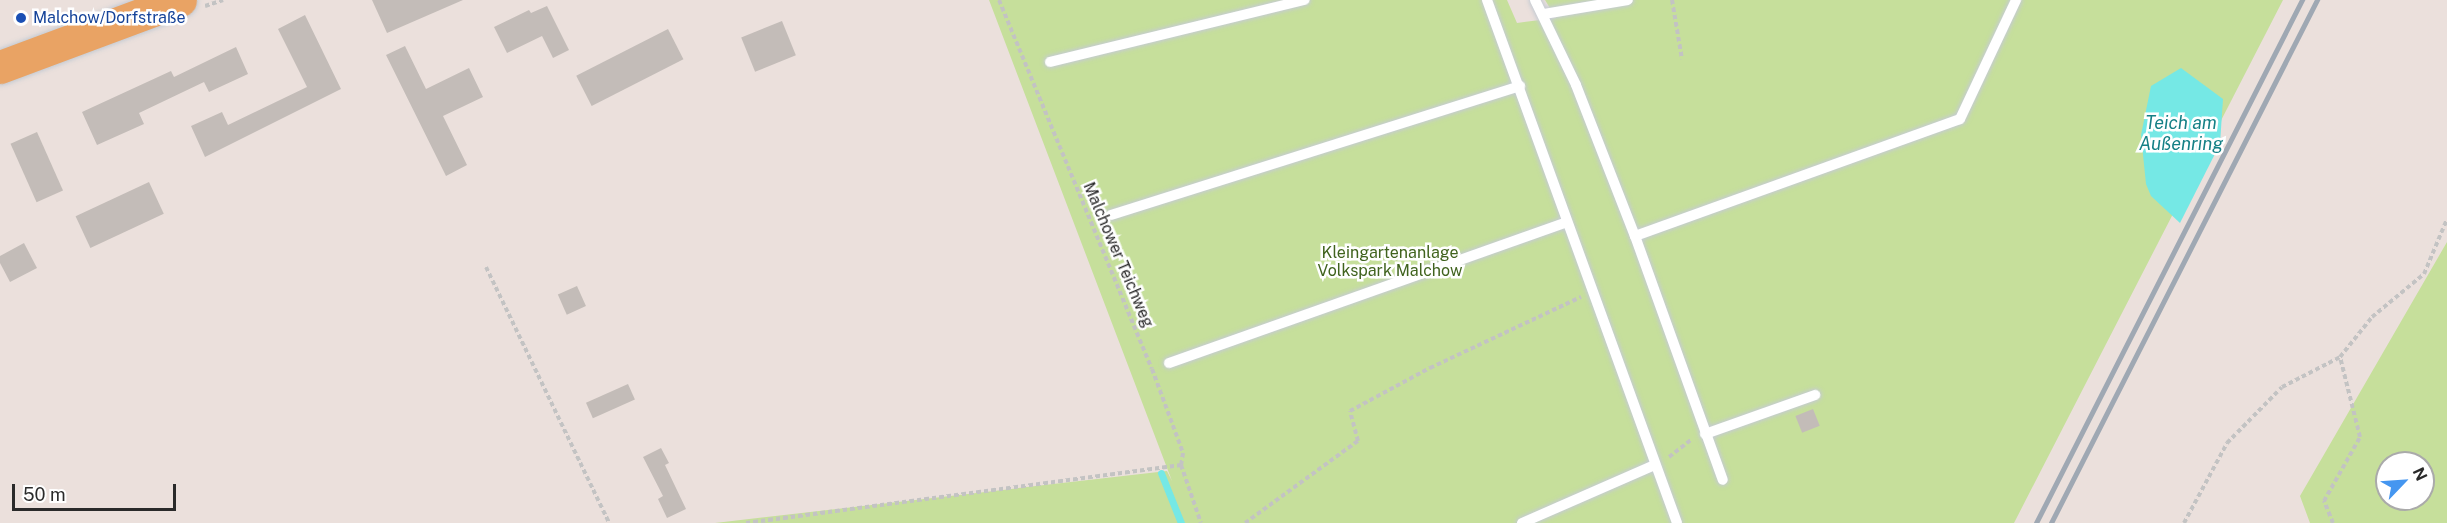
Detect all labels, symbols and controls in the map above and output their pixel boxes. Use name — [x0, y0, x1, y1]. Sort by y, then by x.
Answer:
place label: Malchow/Dorfstraße — [33, 8, 185, 28]
marker: Malchow/Dorfstraße — [14, 11, 28, 25]
water label: Teich am Außenring — [2139, 113, 2223, 156]
street label: Malchower Teichweg — [1079, 179, 1157, 331]
park label: Kleingartenanlage Volkspark Malchow — [1318, 243, 1462, 281]
north arrow — [2375, 451, 2435, 511]
text: N — [2409, 464, 2431, 484]
scale bar — [15, 472, 178, 510]
text: 50 m — [23, 484, 66, 505]

